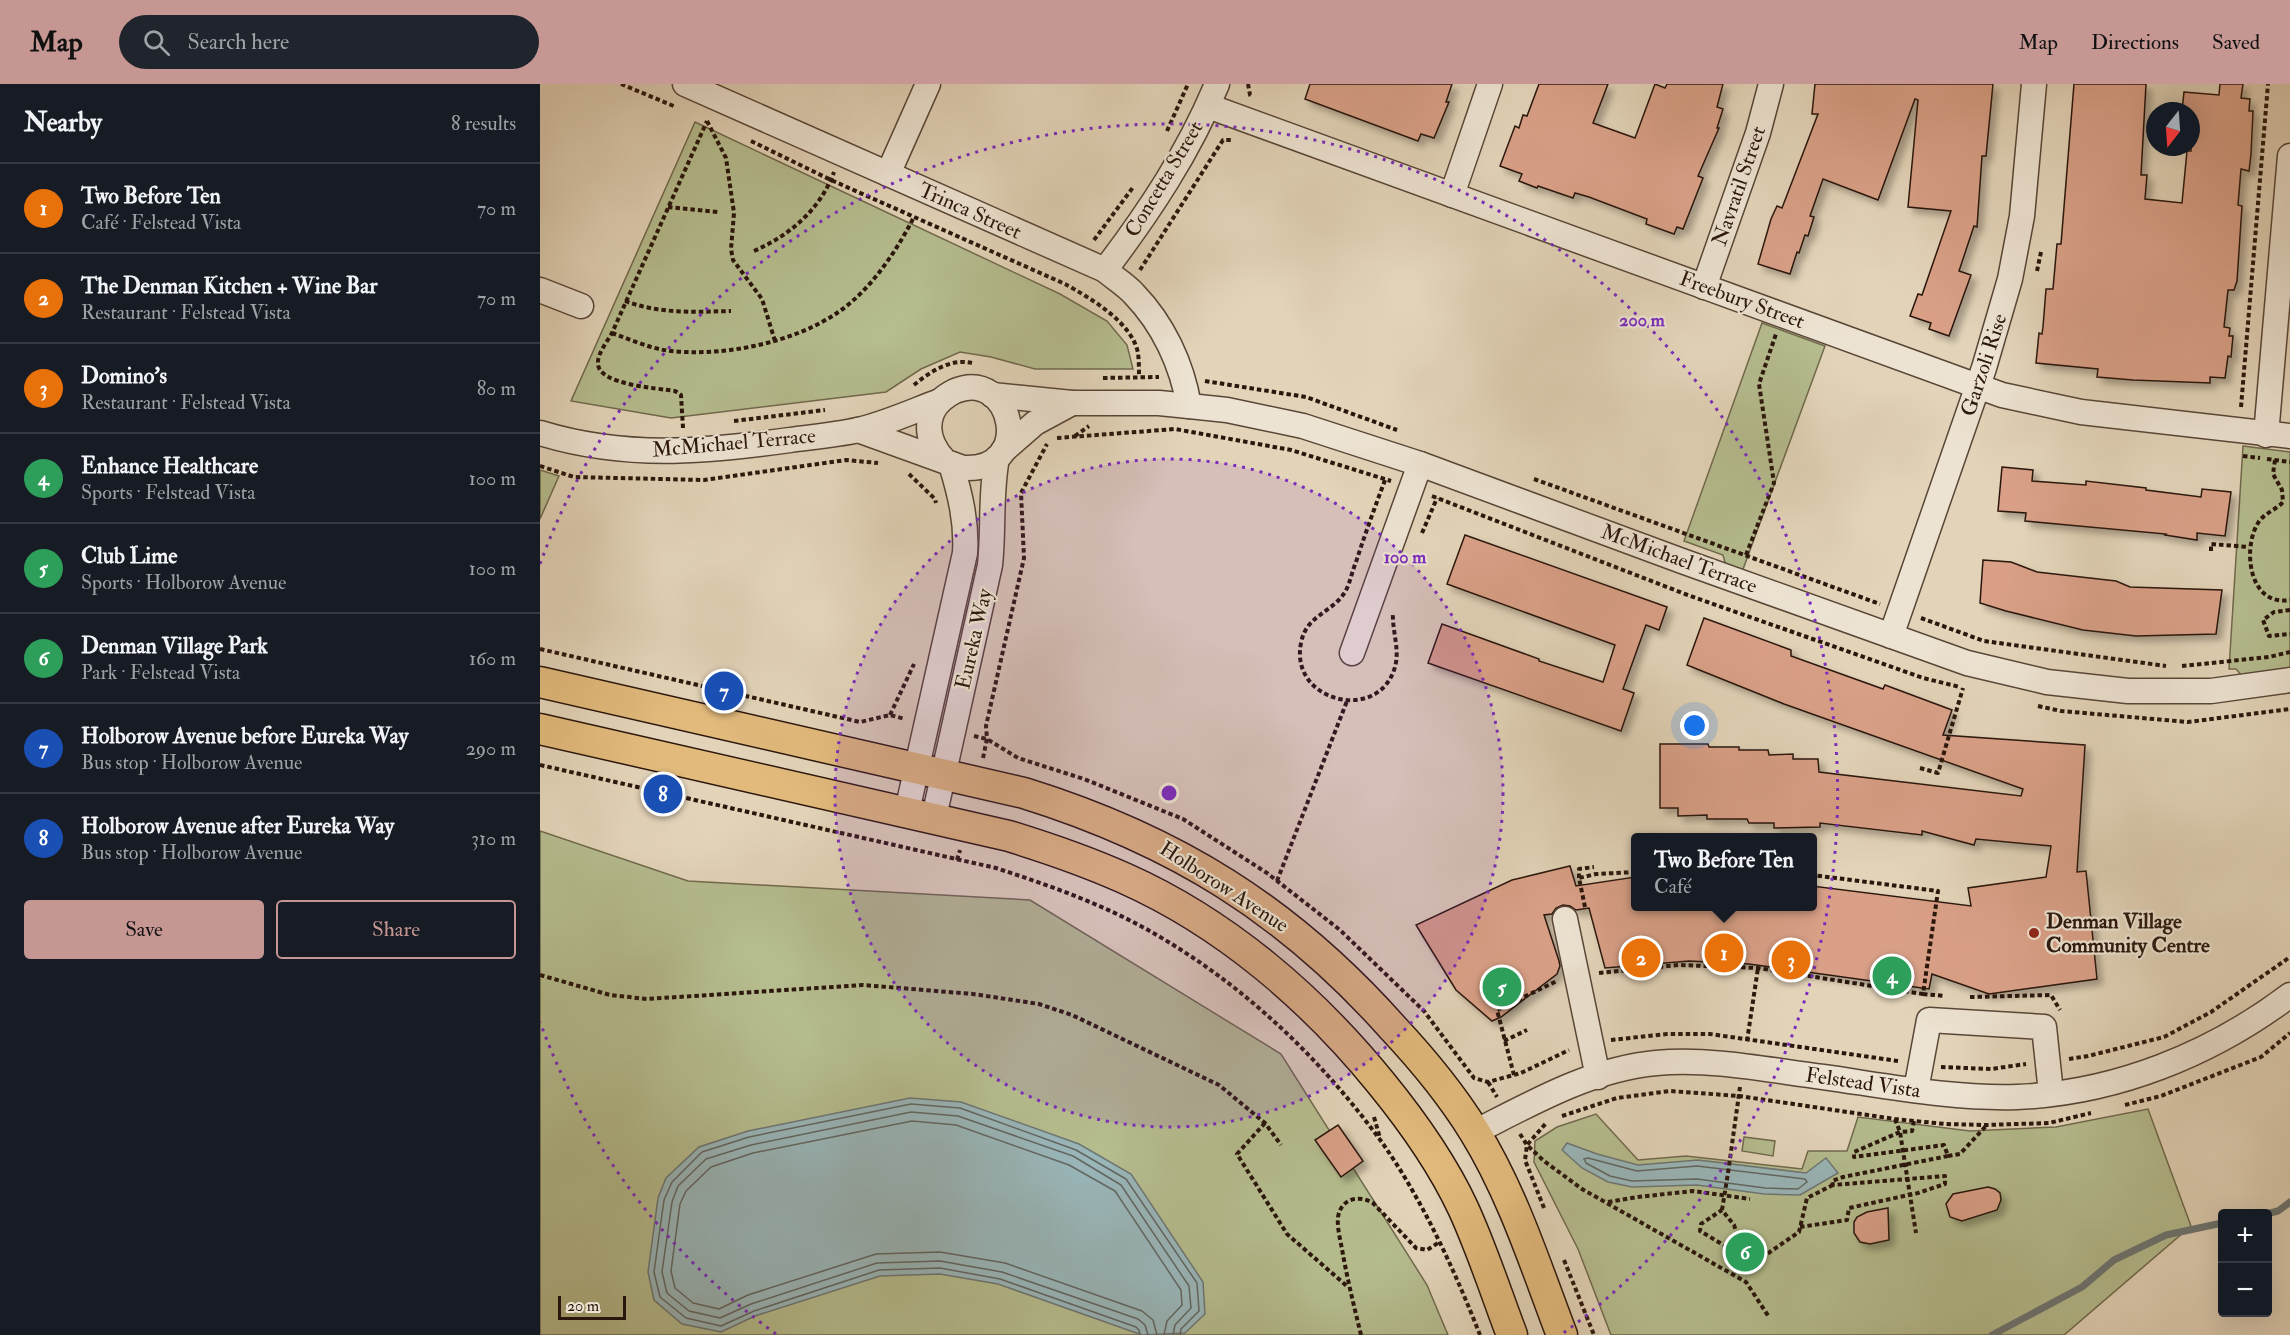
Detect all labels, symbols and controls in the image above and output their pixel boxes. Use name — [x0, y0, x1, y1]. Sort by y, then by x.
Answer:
search box — [119, 15, 539, 69]
text: Map — [30, 25, 83, 60]
icon: search — [140, 26, 173, 59]
text: Search here — [188, 28, 289, 56]
text: Map — [2018, 29, 2058, 56]
text: Directions — [2091, 29, 2179, 56]
text: Saved — [2212, 29, 2260, 56]
north arrow — [2146, 102, 2200, 156]
text: Nearby — [24, 107, 102, 139]
text: 8 results — [451, 111, 516, 136]
street label: Concetta Street — [1119, 116, 1209, 242]
street label: Navratil Street — [1706, 122, 1772, 249]
street label: Trinca Street — [914, 176, 1026, 246]
text: Two Before Ten — [81, 182, 221, 210]
text: 1 — [40, 196, 47, 221]
text: 70 m — [477, 196, 516, 221]
text: Café · Felstead Vista — [81, 210, 241, 235]
street label: Freebury Street — [1676, 265, 1808, 335]
text: The Denman Kitchen + Wine Bar — [81, 272, 377, 300]
text: 2 — [38, 286, 49, 311]
text: 70 m — [477, 286, 516, 311]
text: Restaurant · Felstead Vista — [81, 300, 291, 325]
text: 200 m — [1619, 309, 1666, 332]
street label: Garzoli Rise — [1955, 310, 2013, 420]
text: Domino's — [81, 362, 167, 390]
text: 3 — [40, 376, 47, 401]
text: 80 m — [477, 376, 516, 401]
text: Restaurant · Felstead Vista — [81, 390, 291, 415]
street label: McMichael Terrace — [651, 422, 817, 464]
text: Enhance Healthcare — [81, 452, 258, 480]
text: 4 — [38, 466, 49, 491]
text: 100 m — [469, 466, 516, 491]
text: Sports · Felstead Vista — [81, 480, 255, 505]
street label: McMichael Terrace — [1597, 518, 1761, 600]
text: Club Lime — [81, 542, 177, 570]
text: 100 m — [1384, 546, 1427, 569]
text: 5 — [39, 556, 48, 581]
text: 100 m — [469, 556, 516, 581]
text: Sports · Holborow Avenue — [81, 570, 286, 595]
street label: Eureka Way — [949, 585, 999, 692]
text: Denman Village Park — [81, 632, 268, 660]
text: 6 — [38, 646, 49, 671]
text: 160 m — [469, 646, 516, 671]
text: Park · Felstead Vista — [81, 660, 240, 685]
pin: 7 — [704, 668, 744, 714]
your location — [1680, 711, 1709, 740]
text: Holborow Avenue before Eureka Way — [81, 722, 408, 750]
text: 7 — [39, 736, 48, 761]
text: 290 m — [466, 736, 516, 761]
text: Bus stop · Holborow Avenue — [81, 750, 302, 775]
pin: 8 — [644, 772, 682, 816]
centre of rings — [1159, 783, 1179, 803]
text: Holborow Avenue after Eureka Way — [81, 812, 394, 840]
text: 8 — [39, 826, 48, 851]
text: 310 m — [471, 826, 516, 851]
popup — [1631, 833, 1817, 911]
street label: Holborow Avenue — [1154, 835, 1294, 939]
text: Bus stop · Holborow Avenue — [81, 840, 302, 865]
text: Two Before Ten — [1654, 846, 1794, 874]
text: Café — [1654, 874, 1692, 899]
button: Save — [24, 900, 264, 959]
button: Share — [276, 900, 516, 959]
place label: Denman Village Community Centre — [2046, 908, 2210, 959]
marker: Denman Village Community Centre — [2027, 926, 2041, 940]
pin: 1 — [1704, 930, 1744, 976]
pin: 2 — [1622, 936, 1660, 980]
pin: 3 — [1772, 938, 1810, 982]
pin: 4 — [1872, 954, 1912, 998]
pin: 5 — [1482, 964, 1522, 1010]
street label: Felstead Vista — [1804, 1062, 1923, 1104]
map controls — [2218, 1209, 2272, 1317]
button: + — [2218, 1209, 2272, 1263]
pin: 6 — [1726, 1230, 1764, 1274]
button: − — [2218, 1263, 2272, 1317]
scale bar — [558, 1293, 626, 1320]
text: 20 m — [567, 1296, 599, 1316]

